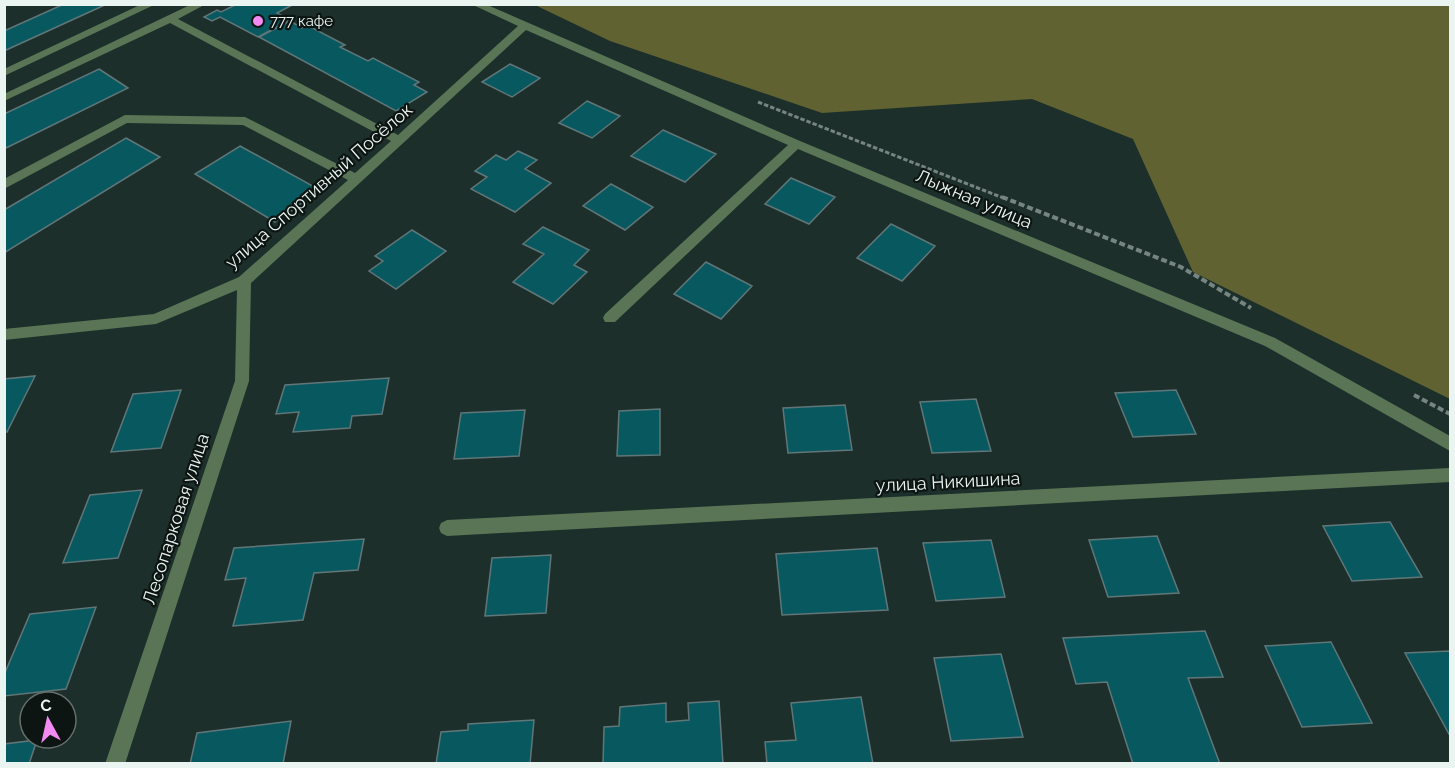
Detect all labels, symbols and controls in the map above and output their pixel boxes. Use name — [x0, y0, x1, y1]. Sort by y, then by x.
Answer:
place label: 777 кафе — [270, 12, 333, 30]
marker: 777 кафе — [251, 14, 265, 28]
street label: улица Спортивный Посёлок — [221, 99, 417, 273]
street label: Лыжная улица — [913, 165, 1035, 232]
street label: Лесопарковая улица — [138, 431, 213, 607]
street label: улица Никишина — [875, 467, 1021, 496]
north arrow — [18, 690, 78, 750]
text: С — [39, 695, 53, 716]

